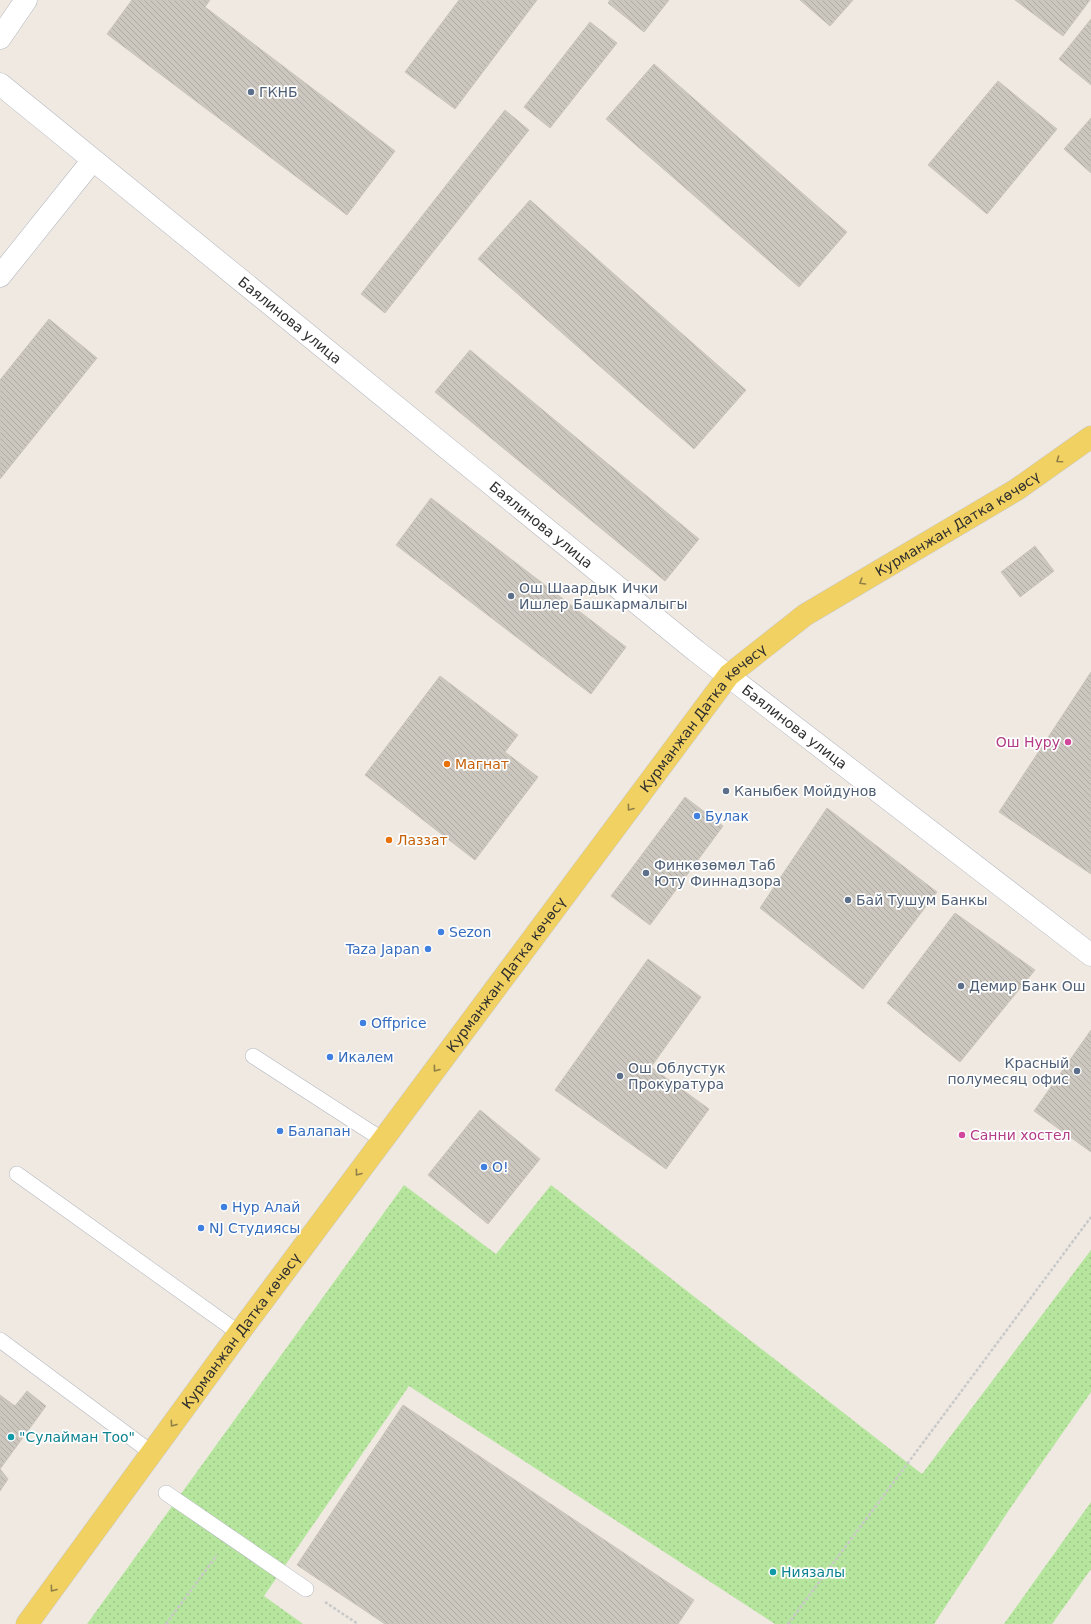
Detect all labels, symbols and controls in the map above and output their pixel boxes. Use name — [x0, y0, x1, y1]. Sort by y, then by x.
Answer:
place label: ГКНБ — [259, 84, 298, 100]
marker: ГКНБ — [246, 87, 256, 97]
street label: Баялинова улица — [235, 274, 345, 367]
one-way arrow — [1056, 455, 1063, 463]
street label: Курманжан Датка көчөсү — [872, 468, 1043, 580]
street label: Баялинова улица — [486, 478, 596, 572]
one-way arrow — [859, 577, 866, 584]
place label: Ош Шаардык Ички Ишлер Башкармалыгы — [519, 580, 688, 612]
marker: Ош Шаардык Ички Ишлер Башкармалыгы — [506, 591, 516, 601]
street label: Курманжан Датка көчөсү — [636, 641, 769, 795]
street label: Баялинова улица — [739, 681, 850, 772]
place label: Ош Нуру — [996, 734, 1060, 750]
marker: Ош Нуру — [1063, 737, 1073, 747]
place label: Магнат — [455, 756, 509, 772]
marker: Магнат — [442, 759, 452, 769]
place label: Каныбек Мойдунов — [734, 783, 877, 799]
marker: Каныбек Мойдунов — [721, 786, 731, 796]
one-way arrow — [628, 803, 635, 810]
place label: Булак — [705, 808, 749, 824]
marker: Булак — [692, 811, 702, 821]
place label: Лаззат — [397, 832, 448, 848]
marker: Лаззат — [384, 835, 394, 845]
place label: Финкөзөмөл Таб Юту Финнадзора — [654, 857, 781, 889]
marker: Финкөзөмөл Таб Юту Финнадзора — [641, 868, 651, 878]
place label: Бай Тушум Банкы — [856, 892, 988, 908]
street label: Курманжан Датка көчөсү — [443, 894, 569, 1055]
marker: Бай Тушум Банкы — [843, 895, 853, 905]
place label: Sezon — [449, 924, 491, 940]
marker: Sezon — [436, 927, 446, 937]
place label: Taza Japan — [345, 941, 420, 957]
marker: Taza Japan — [423, 944, 433, 954]
place label: Демир Банк Ош — [969, 978, 1086, 994]
marker: Демир Банк Ош — [956, 981, 966, 991]
place label: Offprice — [371, 1015, 427, 1031]
marker: Offprice — [358, 1018, 368, 1028]
place label: Икалем — [338, 1049, 394, 1065]
marker: Икалем — [325, 1052, 335, 1062]
place label: Красный полумесяц офис — [947, 1055, 1069, 1087]
place label: Ош Облустук Прокуратура — [628, 1060, 726, 1092]
one-way arrow — [433, 1065, 440, 1072]
marker: Красный полумесяц офис — [1072, 1066, 1082, 1076]
marker: Ош Облустук Прокуратура — [615, 1071, 625, 1081]
place label: Балапан — [288, 1123, 351, 1139]
marker: Балапан — [275, 1126, 285, 1136]
place label: Санни хостел — [970, 1127, 1070, 1143]
marker: Санни хостел — [957, 1130, 967, 1140]
place label: О! — [492, 1159, 509, 1175]
marker: О! — [479, 1162, 489, 1172]
one-way arrow — [356, 1169, 363, 1176]
place label: Нур Алай — [232, 1199, 300, 1215]
marker: Нур Алай — [219, 1202, 229, 1212]
place label: NJ Студиясы — [209, 1220, 300, 1236]
marker: NJ Студиясы — [196, 1223, 206, 1233]
street label: Курманжан Датка көчөсү — [179, 1250, 304, 1412]
one-way arrow — [170, 1420, 177, 1427]
place label: "Сулайман Тоо" — [19, 1429, 135, 1445]
marker: "Сулайман Тоо" — [6, 1432, 16, 1442]
place label: Ниязалы — [781, 1564, 845, 1580]
marker: Ниязалы — [768, 1567, 778, 1577]
one-way arrow — [50, 1585, 58, 1592]

